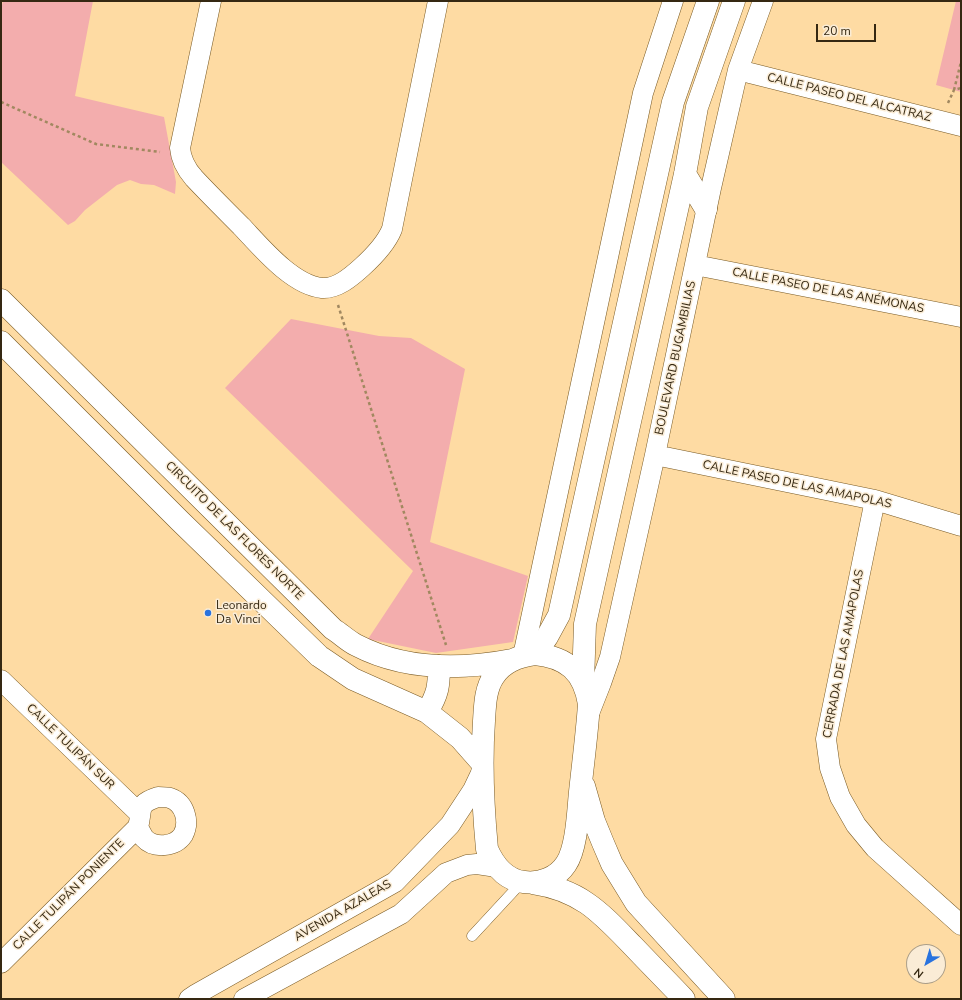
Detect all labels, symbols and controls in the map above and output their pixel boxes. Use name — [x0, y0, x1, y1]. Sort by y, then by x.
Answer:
scale bar — [818, 16, 878, 42]
text: 20 m — [823, 23, 851, 39]
street label: CALLE PASEO DEL ALCATRAZ — [765, 71, 933, 125]
street label: CALLE PASEO DE LAS ANÉMONAS — [731, 265, 925, 317]
street label: BOULEVARD BUGAMBILIAS — [653, 280, 699, 436]
street label: CALLE PASEO DE LAS AMAPOLAS — [701, 458, 893, 512]
street label: CIRCUITO DE LAS FLORES NORTE — [162, 459, 306, 603]
street label: CERRADA DE LAS AMAPOLAS — [821, 568, 867, 740]
place label: Leonardo Da Vinci — [216, 599, 267, 627]
marker: Leonardo Da Vinci — [203, 608, 213, 618]
street label: CALLE TULIPÁN SUR — [23, 701, 117, 793]
street label: CALLE TULIPÁN PONIENTE — [10, 836, 128, 954]
street label: AVENIDA AZALEAS — [292, 877, 394, 945]
north arrow — [906, 944, 946, 984]
text: N — [911, 965, 927, 982]

